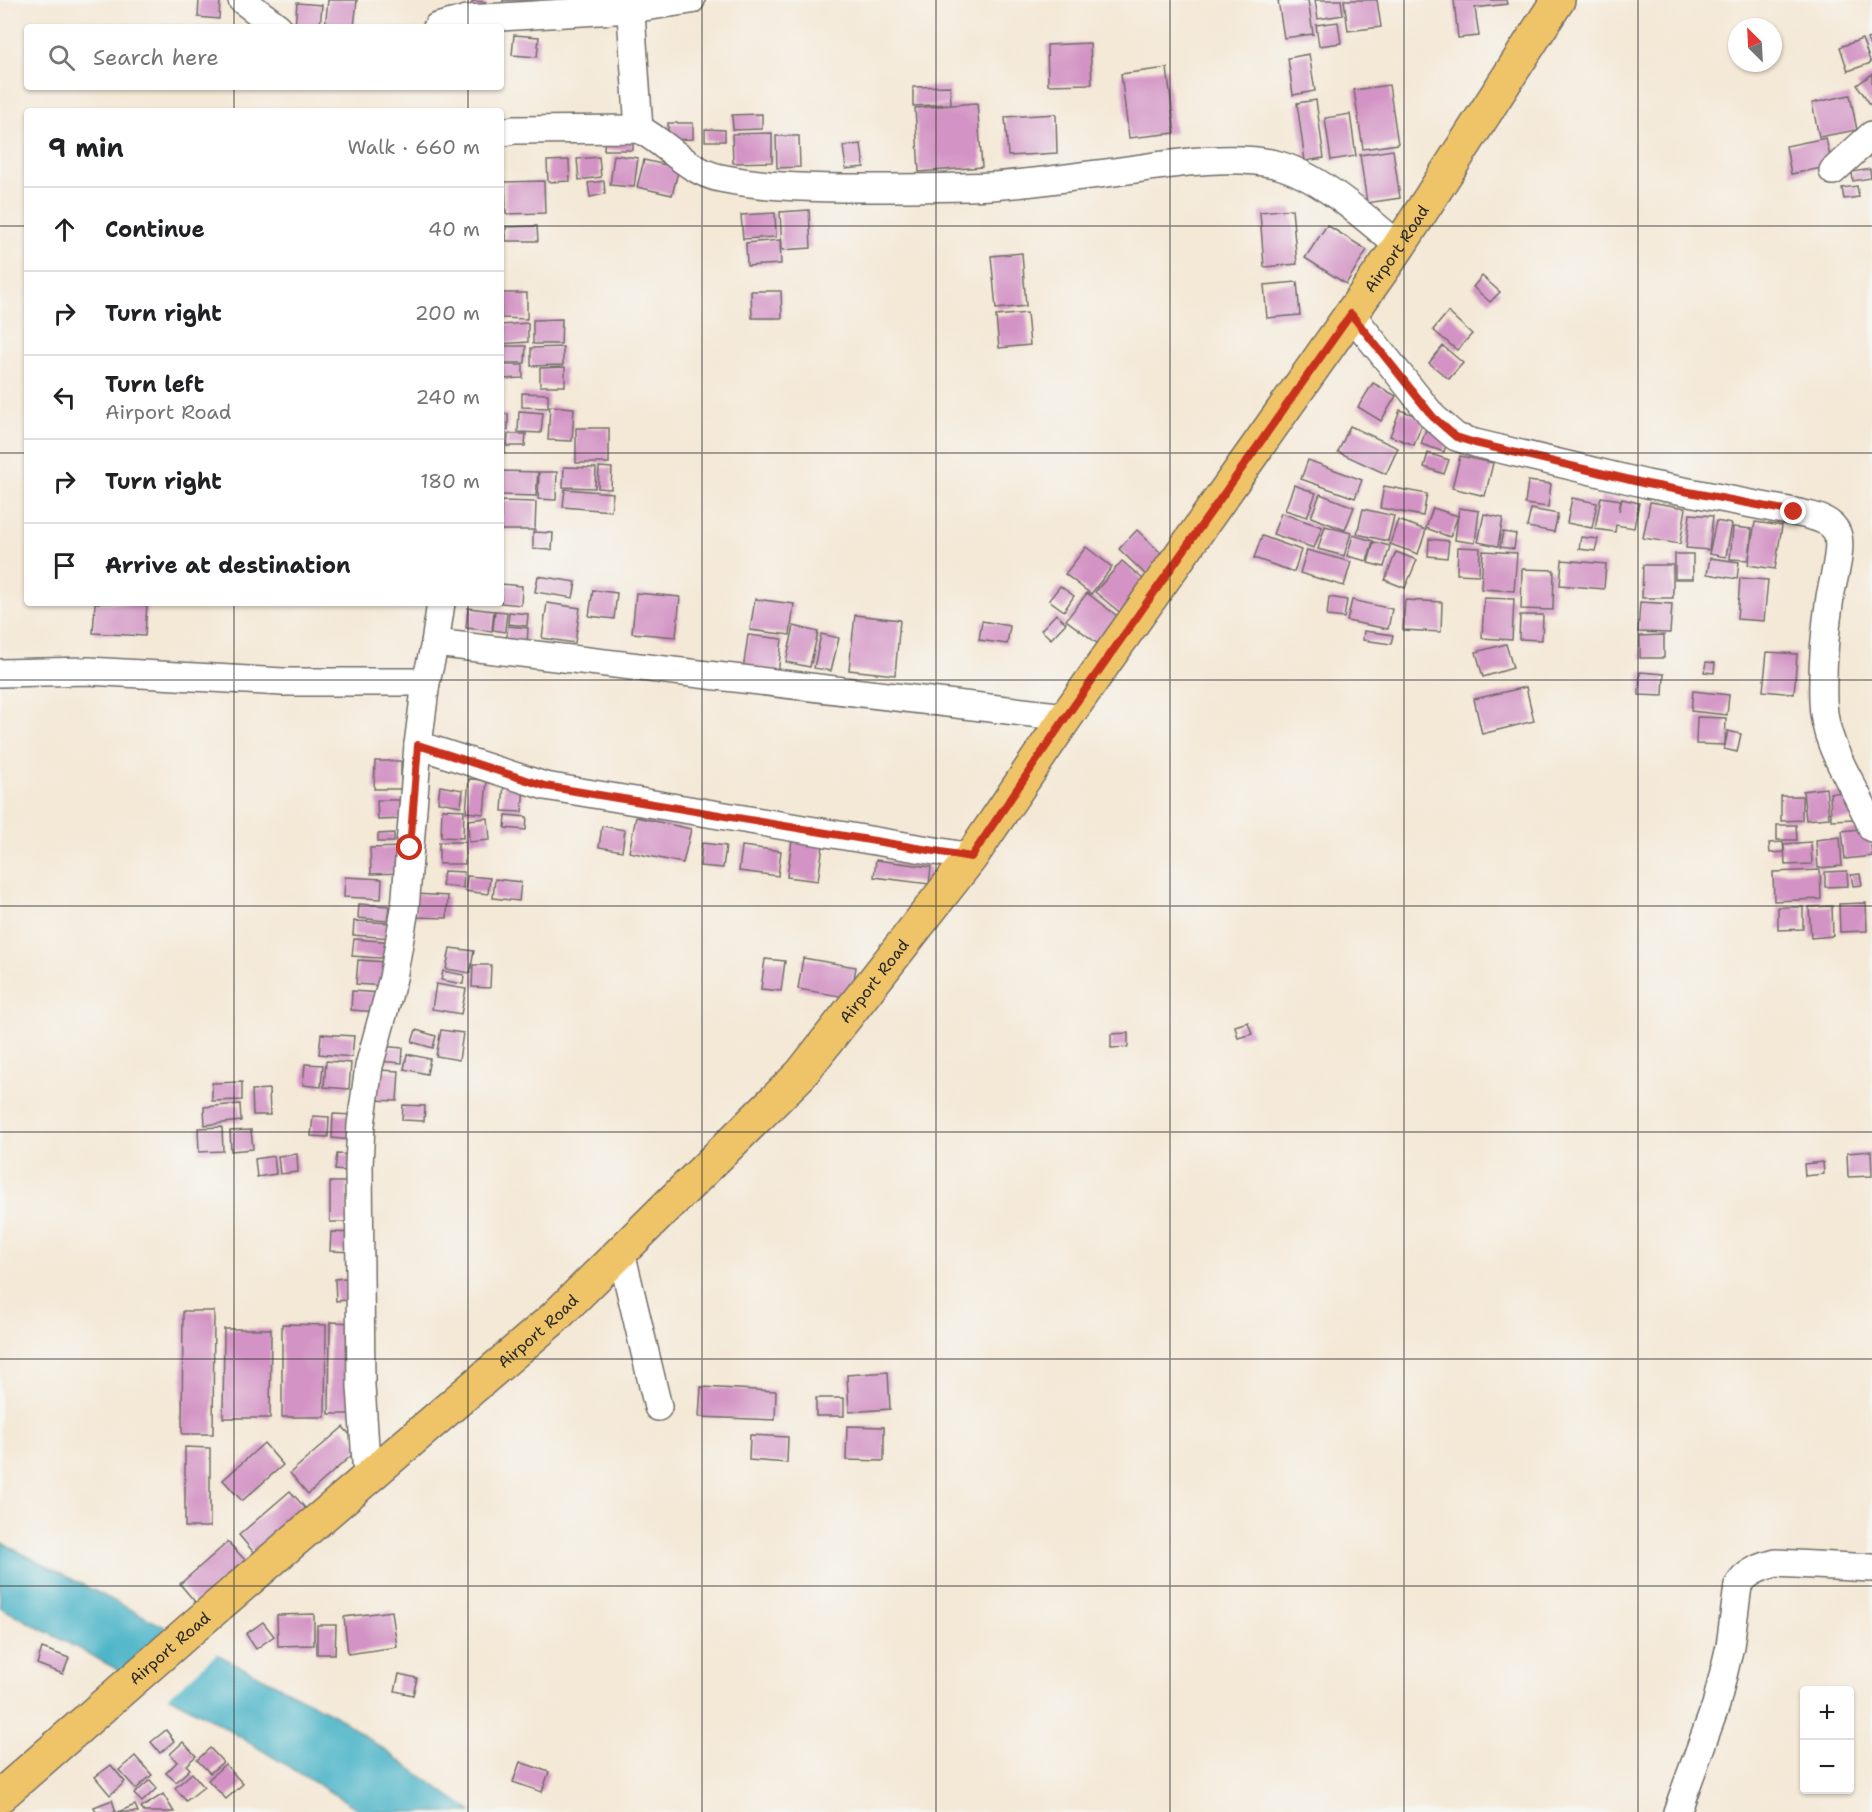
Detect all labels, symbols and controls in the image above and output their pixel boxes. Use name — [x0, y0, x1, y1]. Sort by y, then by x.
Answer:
north arrow — [1728, 18, 1782, 72]
search box — [24, 24, 504, 90]
icon: search — [45, 41, 78, 74]
text: Search here — [93, 43, 219, 72]
text: 9 min — [48, 130, 124, 165]
text: Walk · 660 m — [347, 134, 480, 160]
street label: Airport Road — [1360, 201, 1434, 297]
icon: ahead — [48, 213, 81, 246]
text: Continue — [105, 215, 205, 244]
text: 40 m — [428, 216, 480, 242]
icon: right — [48, 297, 81, 330]
text: Turn right — [105, 299, 222, 328]
text: 200 m — [415, 300, 480, 326]
text: Turn left — [105, 370, 204, 399]
icon: left — [48, 381, 81, 414]
text: 240 m — [415, 384, 480, 410]
text: Airport Road — [105, 399, 232, 425]
icon: right — [48, 465, 81, 498]
text: Turn right — [105, 467, 222, 496]
text: 180 m — [420, 468, 480, 494]
route end — [1780, 498, 1806, 524]
icon: arrive — [48, 549, 81, 582]
text: Arrive at destination — [105, 551, 351, 580]
route start — [396, 834, 422, 860]
street label: Airport Road — [835, 935, 914, 1028]
street label: Airport Road — [493, 1290, 583, 1373]
street label: Airport Road — [125, 1607, 215, 1690]
map controls — [1800, 1686, 1854, 1794]
button: + — [1800, 1686, 1854, 1740]
button: − — [1800, 1740, 1854, 1794]

